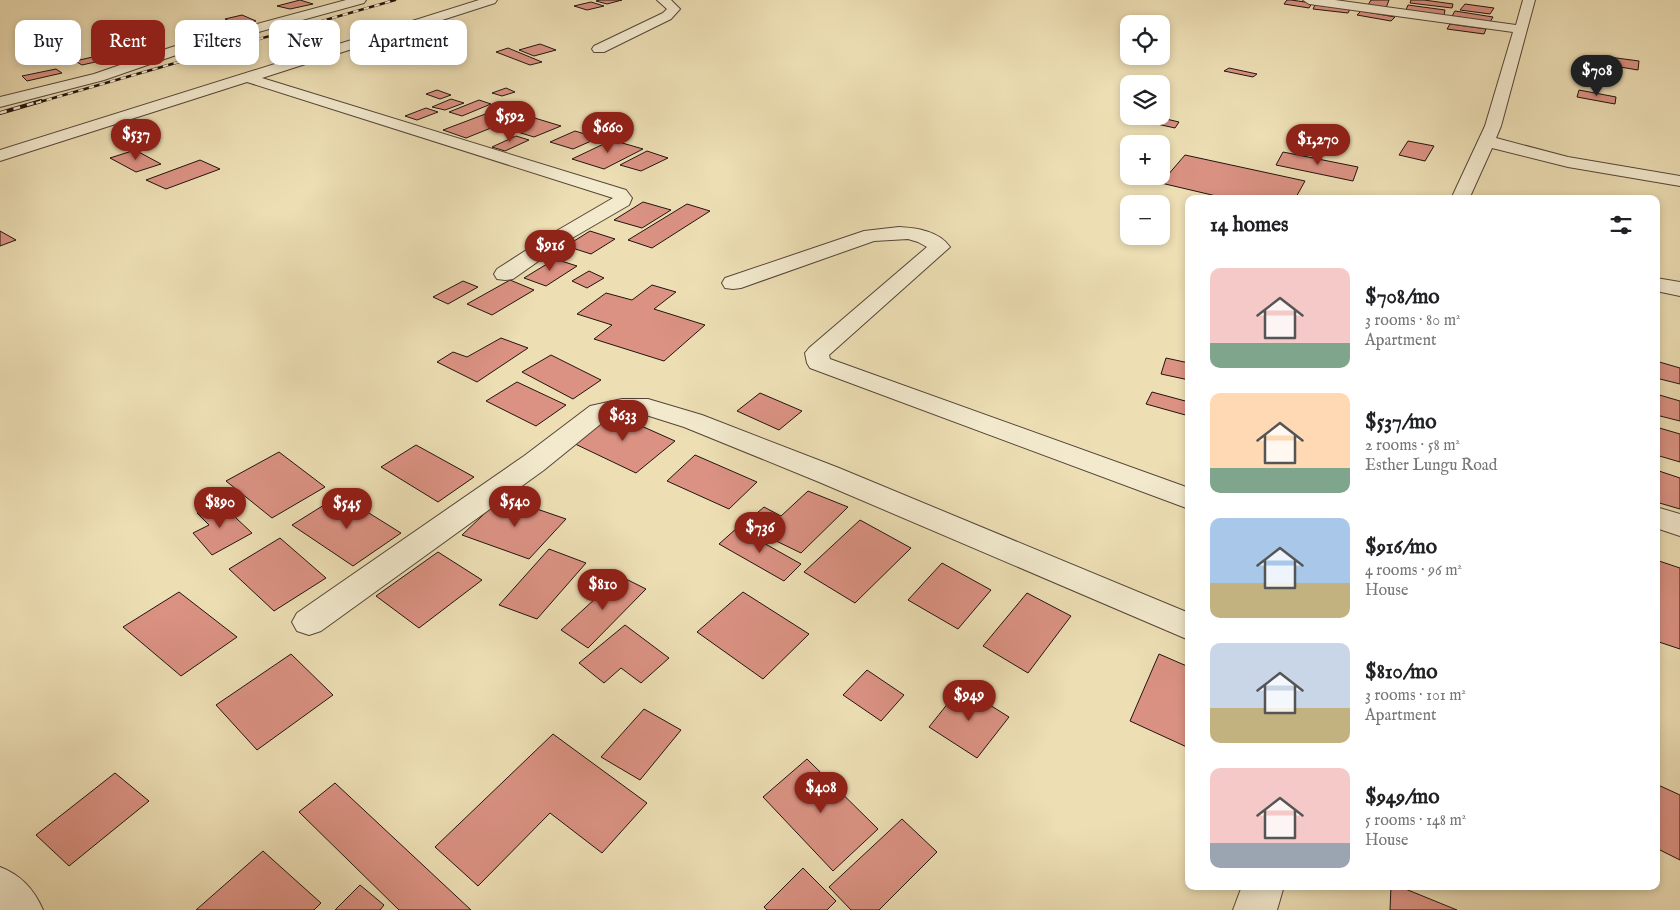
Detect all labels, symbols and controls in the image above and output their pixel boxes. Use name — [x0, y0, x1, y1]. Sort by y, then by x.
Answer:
map controls — [1120, 15, 1170, 245]
button: locate — [1120, 15, 1170, 65]
chip: Buy — [15, 20, 81, 65]
chip: Rent — [91, 20, 165, 65]
chip: Filters — [175, 20, 259, 65]
chip: New — [269, 20, 340, 65]
chip: Apartment — [350, 20, 467, 65]
pin: $708 — [1567, 54, 1627, 97]
text: $708 — [1582, 61, 1612, 81]
button: layers — [1120, 75, 1170, 125]
pin: $592 — [480, 100, 540, 143]
text: $592 — [495, 107, 525, 127]
pin: $660 — [578, 112, 638, 154]
text: $660 — [593, 118, 623, 138]
pin: $537 — [106, 119, 166, 161]
pin: $1,270 — [1277, 124, 1359, 166]
text: $537 — [122, 125, 150, 145]
text: $1,270 — [1297, 130, 1339, 150]
button: + — [1120, 135, 1170, 185]
button: − — [1120, 195, 1170, 245]
icon: filters — [1607, 211, 1635, 239]
text: 14 homes — [1210, 212, 1288, 239]
pin: $916 — [520, 230, 580, 272]
text: $916 — [536, 236, 564, 256]
text: $708/mo — [1365, 284, 1440, 311]
icon: home — [1250, 288, 1310, 348]
text: 3 rooms · 80 m² — [1365, 311, 1461, 331]
text: Apartment — [1365, 331, 1436, 351]
pin: $633 — [593, 400, 653, 442]
text: $633 — [609, 406, 637, 426]
text: $537/mo — [1365, 409, 1437, 436]
icon: home — [1250, 413, 1310, 473]
text: 2 rooms · 58 m² — [1365, 436, 1460, 456]
text: Esther Lungu Road — [1365, 456, 1497, 476]
pin: $890 — [190, 486, 250, 529]
pin: $540 — [485, 486, 545, 528]
pin: $545 — [317, 488, 377, 530]
text: $540 — [500, 492, 530, 512]
text: $890 — [205, 493, 235, 513]
text: $545 — [333, 494, 361, 514]
pin: $736 — [730, 512, 790, 554]
text: $736 — [745, 518, 775, 538]
text: $916/mo — [1365, 534, 1437, 561]
icon: home — [1250, 538, 1310, 598]
text: 4 rooms · 96 m² — [1365, 561, 1462, 581]
pin: $810 — [573, 568, 633, 611]
text: $810 — [589, 575, 617, 595]
text: House — [1365, 581, 1408, 601]
text: $810/mo — [1365, 659, 1438, 686]
icon: home — [1250, 663, 1310, 723]
pin: $949 — [939, 680, 999, 722]
text: $949 — [954, 686, 984, 706]
text: 3 rooms · 101 m² — [1365, 686, 1466, 706]
text: Apartment — [1365, 706, 1436, 726]
pin: $408 — [791, 772, 851, 814]
text: $408 — [806, 778, 836, 798]
text: $949/mo — [1365, 784, 1440, 811]
icon: home — [1250, 788, 1310, 848]
text: 5 rooms · 148 m² — [1365, 811, 1466, 831]
text: House — [1365, 831, 1408, 851]

